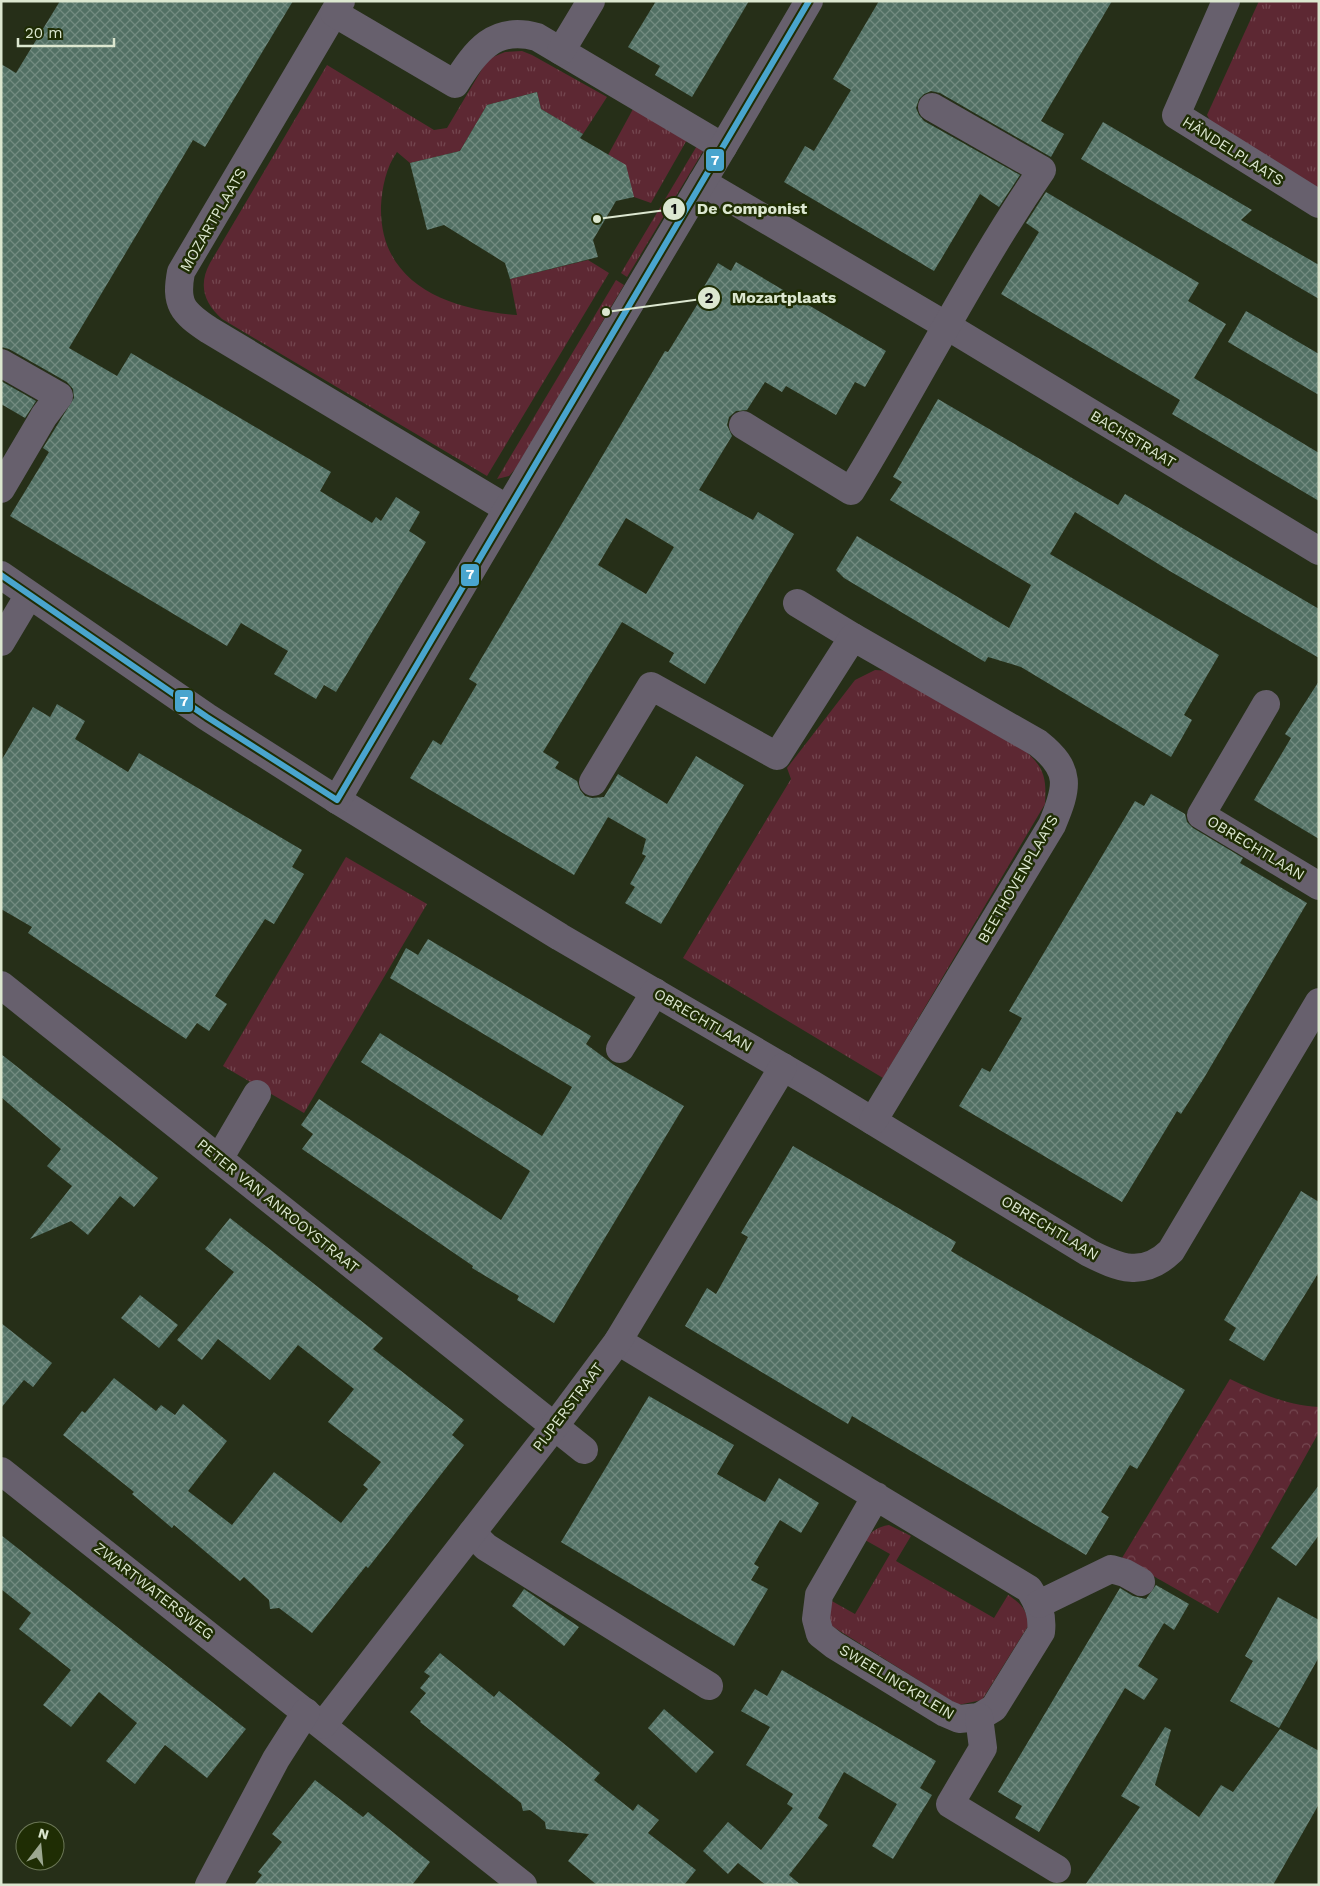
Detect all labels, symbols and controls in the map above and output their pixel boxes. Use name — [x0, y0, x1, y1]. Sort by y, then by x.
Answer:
scale bar — [18, 15, 114, 47]
text: 20 m — [25, 24, 63, 42]
street label: HÄNDELPLAATS — [1179, 113, 1287, 189]
line badge: 7 — [705, 148, 725, 172]
text: 7 — [711, 152, 720, 168]
street label: MOZARTPLAATS — [176, 165, 250, 275]
callout: De Componist — [662, 193, 817, 224]
text: De Componist — [697, 199, 807, 218]
text: 1 — [671, 200, 677, 218]
callout: Mozartplaats — [696, 282, 846, 313]
text: Mozartplaats — [732, 288, 837, 307]
text: 2 — [705, 289, 714, 307]
street label: BACHSTRAAT — [1087, 407, 1179, 471]
line badge: 7 — [460, 563, 480, 587]
text: 7 — [466, 566, 475, 582]
line badge: 7 — [174, 689, 194, 713]
text: 7 — [180, 693, 189, 709]
street label: BEETHOVENPLAATS — [974, 812, 1062, 946]
street label: OBRECHTLAAN — [1204, 812, 1308, 884]
street label: OBRECHTLAAN — [651, 985, 755, 1055]
street label: PETER VAN ANROOYSTRAAT — [193, 1135, 363, 1277]
street label: OBRECHTLAAN — [998, 1192, 1102, 1264]
street label: PIJPERSTRAAT — [529, 1359, 607, 1455]
street label: ZWARTWATERSWEG — [91, 1539, 217, 1643]
street label: SWEELINCKPLEIN — [836, 1641, 958, 1723]
north arrow — [15, 1821, 65, 1871]
text: N — [36, 1824, 51, 1843]

